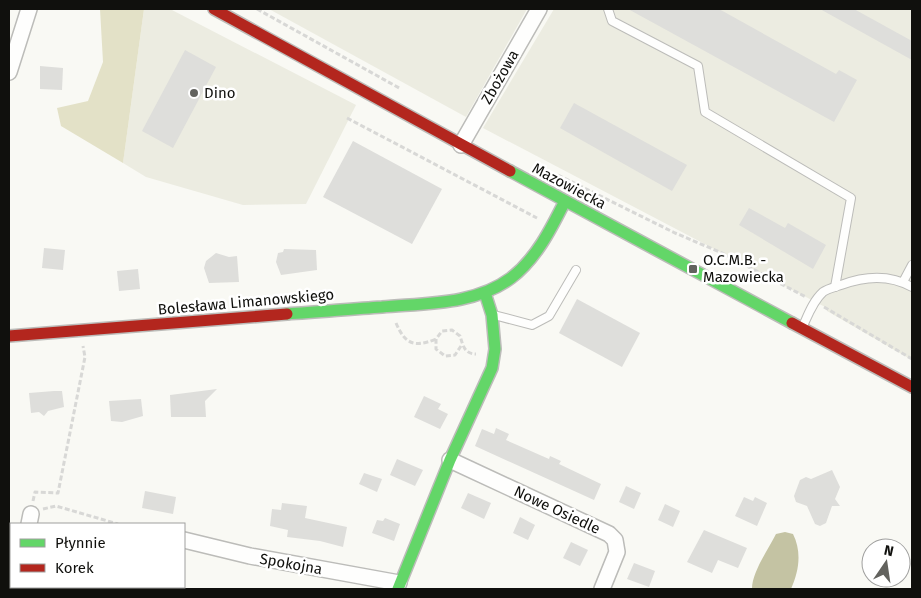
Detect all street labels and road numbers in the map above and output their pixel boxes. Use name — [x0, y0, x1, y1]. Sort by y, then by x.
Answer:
street label: Zbożowa — [477, 47, 523, 107]
street label: Mazowiecka — [529, 159, 609, 213]
street label: Bolesława Limanowskiego — [157, 285, 335, 319]
street label: Nowe Osiedle — [511, 482, 603, 538]
street label: Spokojna — [258, 550, 324, 578]

